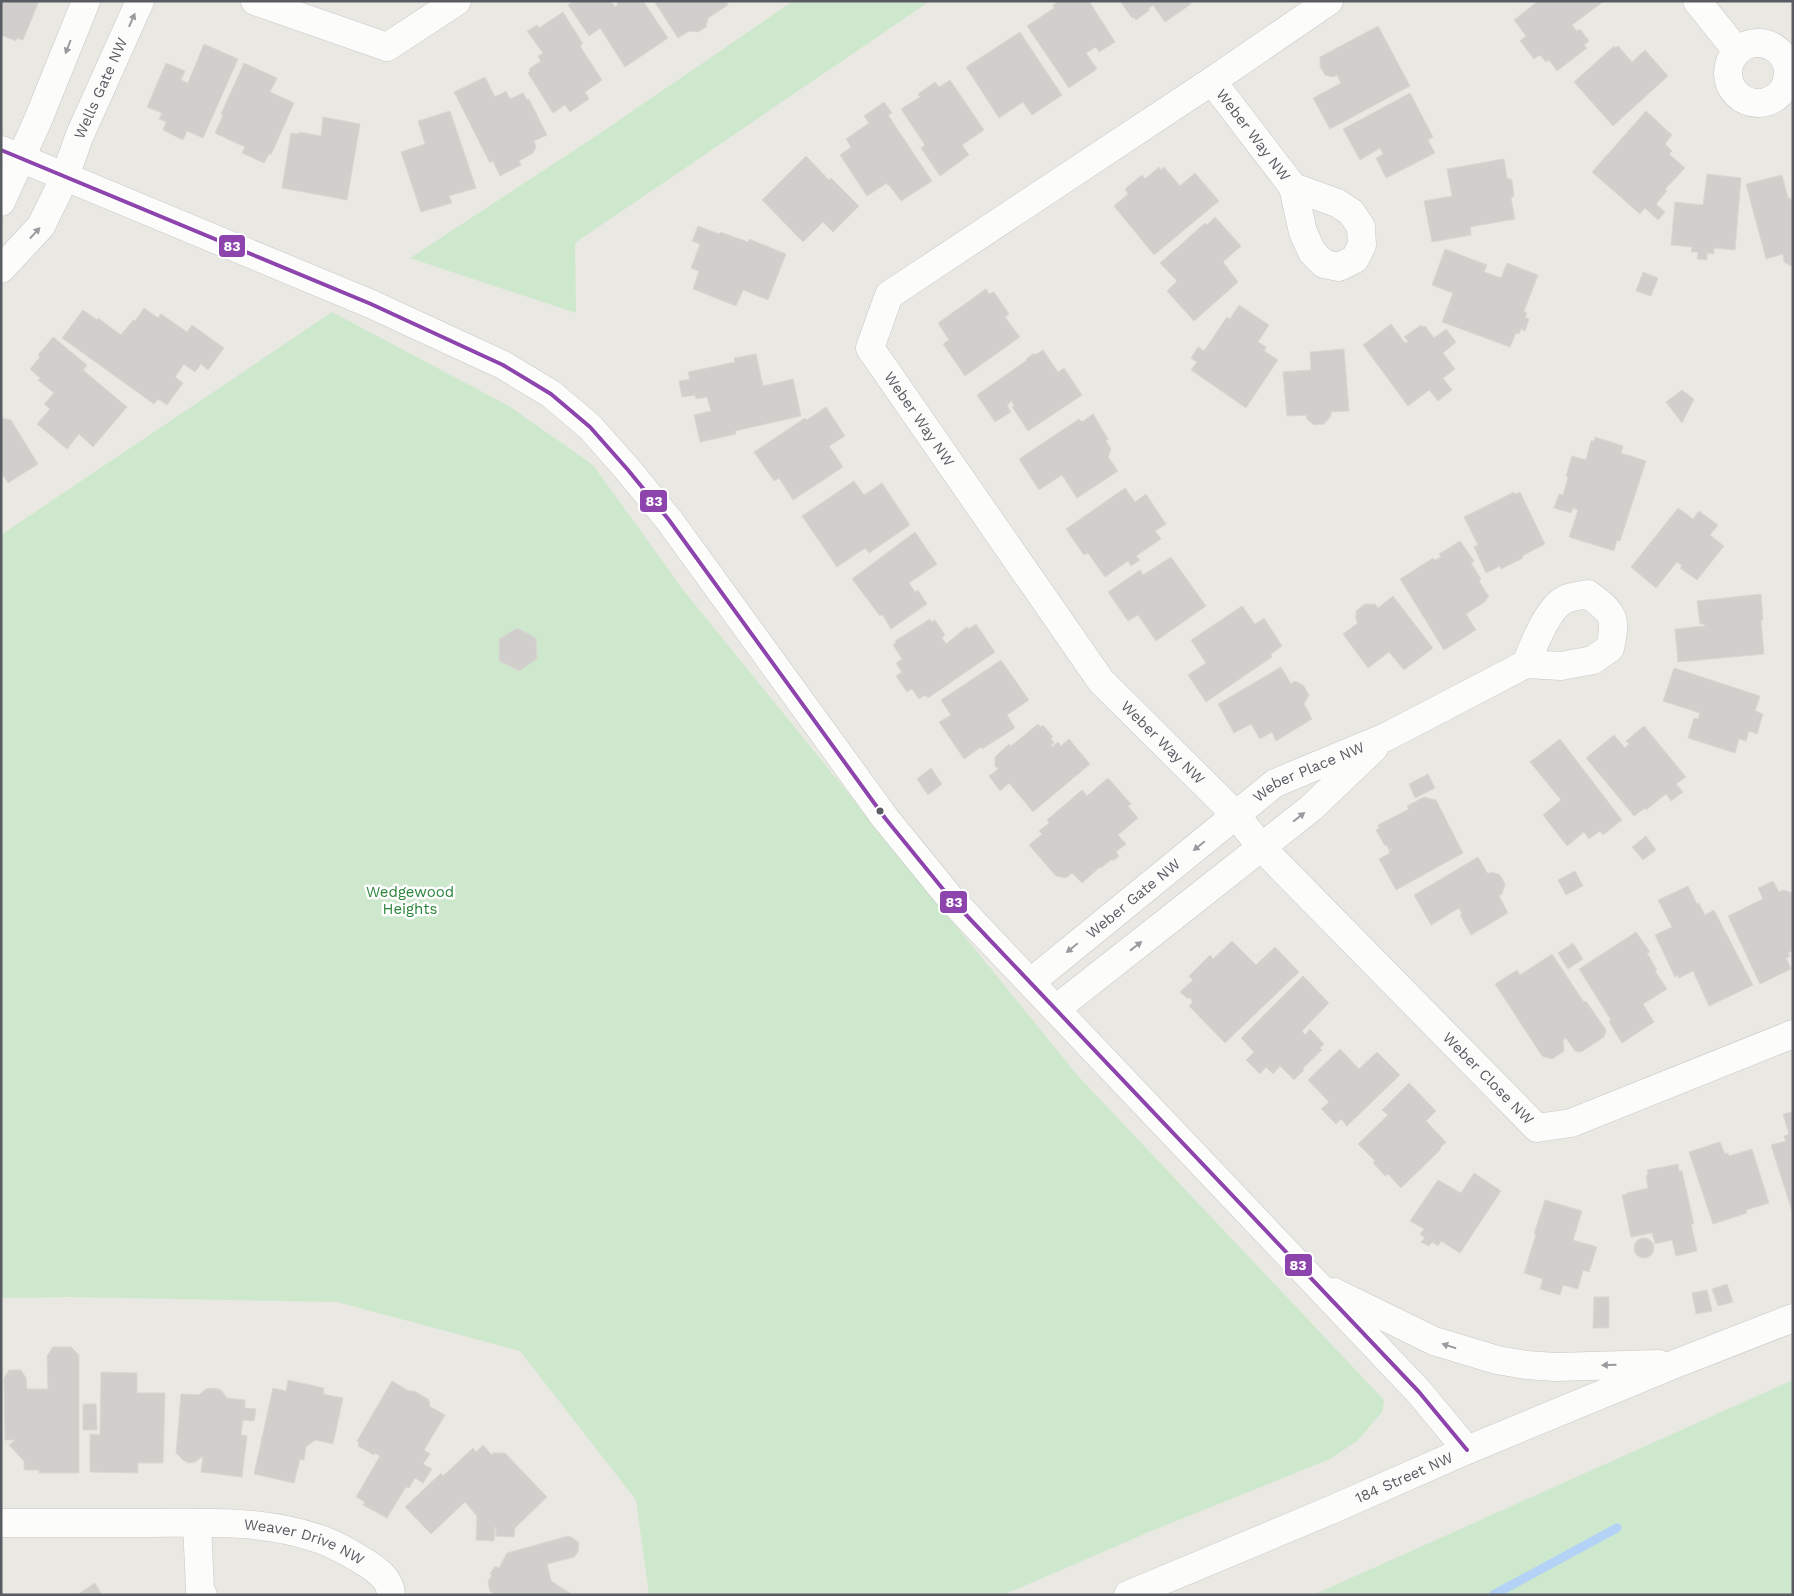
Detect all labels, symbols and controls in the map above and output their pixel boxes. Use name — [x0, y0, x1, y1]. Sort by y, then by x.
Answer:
one-way arrow — [128, 13, 136, 27]
street label: Wells Gate NW — [70, 35, 131, 142]
one-way arrow — [64, 40, 72, 55]
street label: Weber Way NW — [1212, 85, 1294, 185]
one-way arrow — [29, 227, 41, 239]
line badge: 83 — [218, 234, 246, 258]
text: 83 — [224, 238, 240, 254]
street label: Weber Way NW — [880, 368, 958, 470]
line badge: 83 — [639, 489, 668, 513]
text: 83 — [646, 493, 662, 509]
street label: Weber Way NW — [1117, 697, 1209, 788]
street label: Weber Place NW — [1250, 738, 1367, 806]
unlabelled marker — [875, 806, 885, 816]
one-way arrow — [1292, 812, 1306, 822]
one-way arrow — [1192, 841, 1205, 852]
street label: Weber Gate NW — [1083, 855, 1184, 942]
park label: Wedgewood Heights — [366, 883, 454, 918]
line badge: 83 — [939, 890, 968, 914]
text: 83 — [946, 894, 962, 910]
one-way arrow — [1129, 941, 1142, 952]
one-way arrow — [1066, 943, 1079, 954]
street label: Weber Close NW — [1439, 1028, 1538, 1128]
line badge: 83 — [1284, 1253, 1313, 1277]
text: 83 — [1290, 1257, 1306, 1273]
one-way arrow — [1442, 1342, 1457, 1350]
one-way arrow — [1601, 1361, 1617, 1369]
street label: 184 Street NW — [1352, 1448, 1456, 1507]
street label: Weaver Drive NW — [243, 1515, 368, 1569]

